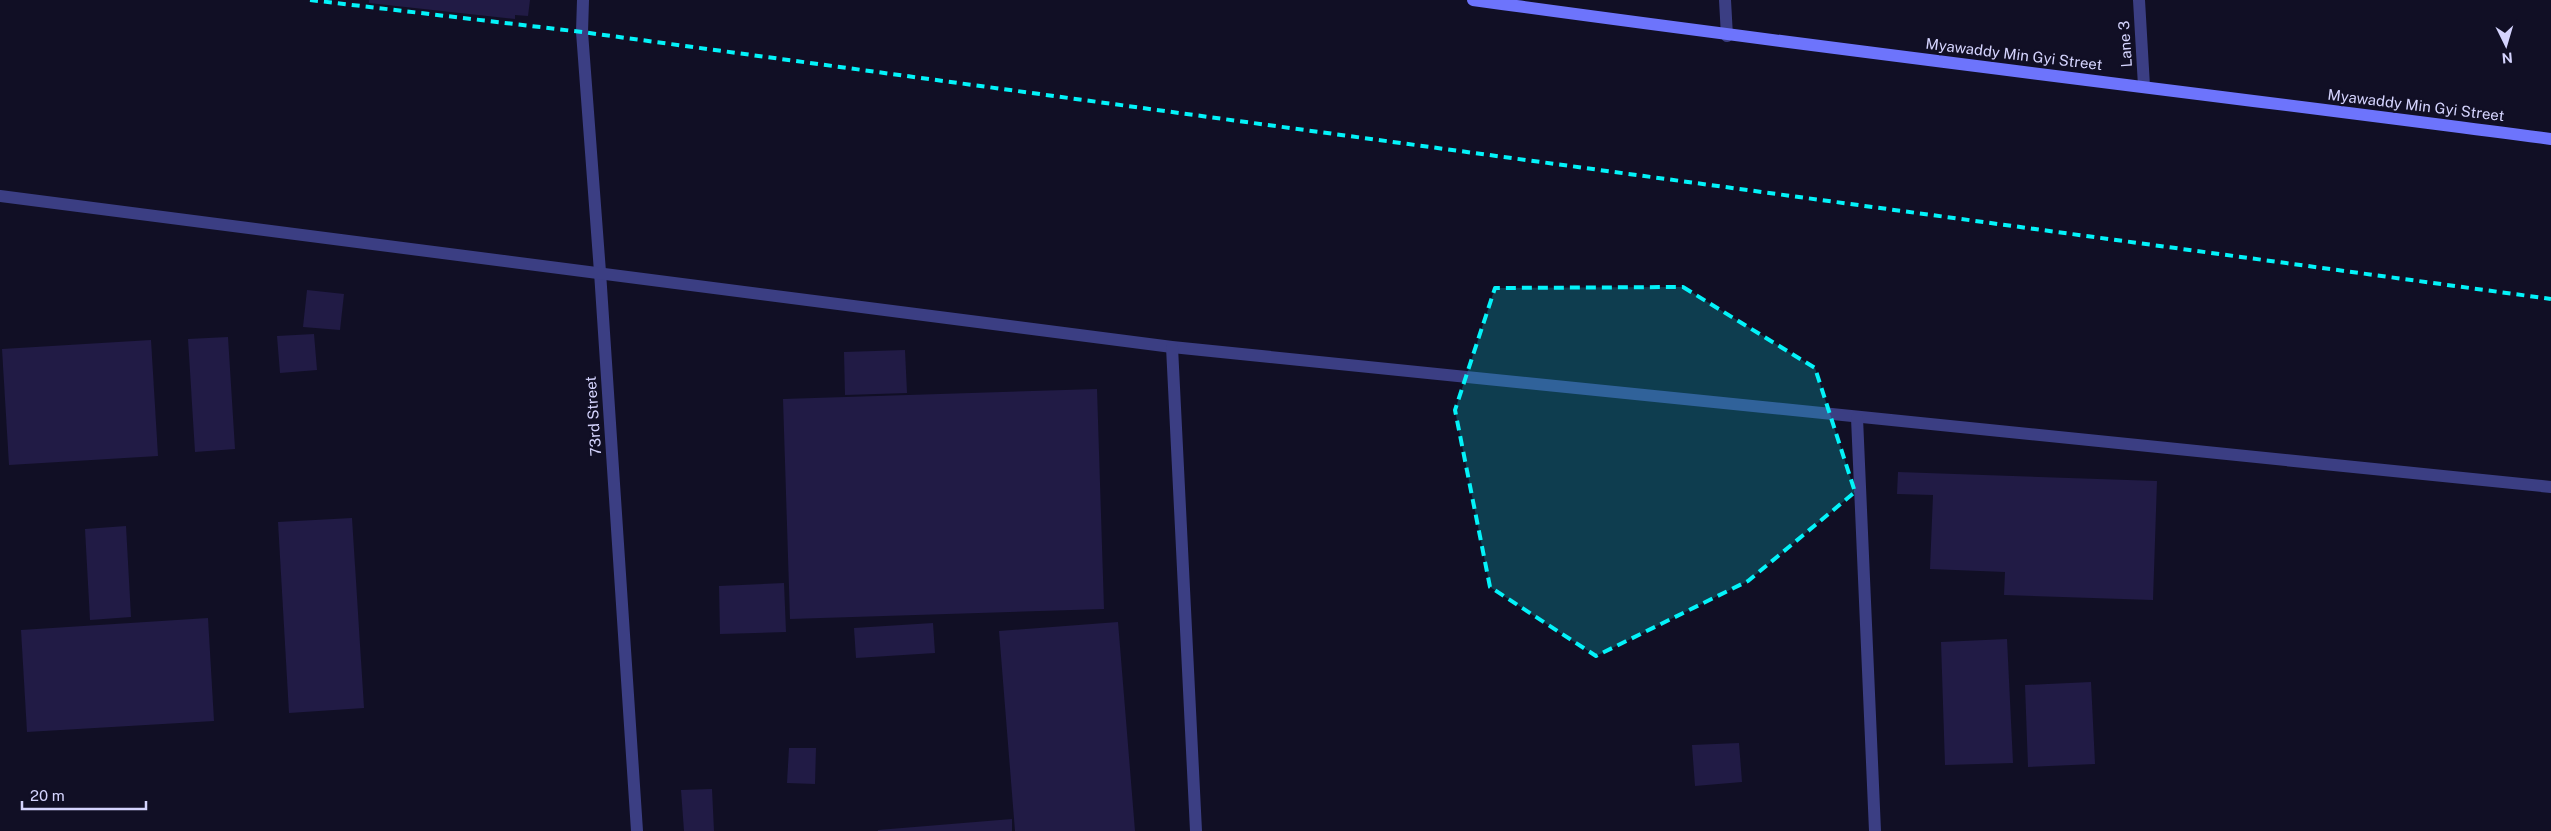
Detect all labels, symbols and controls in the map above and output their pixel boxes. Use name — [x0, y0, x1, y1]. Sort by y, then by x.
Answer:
street label: Lane 3 — [2115, 20, 2135, 68]
north arrow — [2481, 20, 2531, 70]
street label: Myawaddy Min Gyi Street — [1925, 35, 2104, 73]
text: N — [2501, 50, 2513, 66]
street label: Myawaddy Min Gyi Street — [2327, 86, 2506, 124]
street label: 73rd Street — [582, 375, 604, 457]
scale bar — [22, 778, 146, 810]
text: 20 m — [30, 787, 65, 804]

